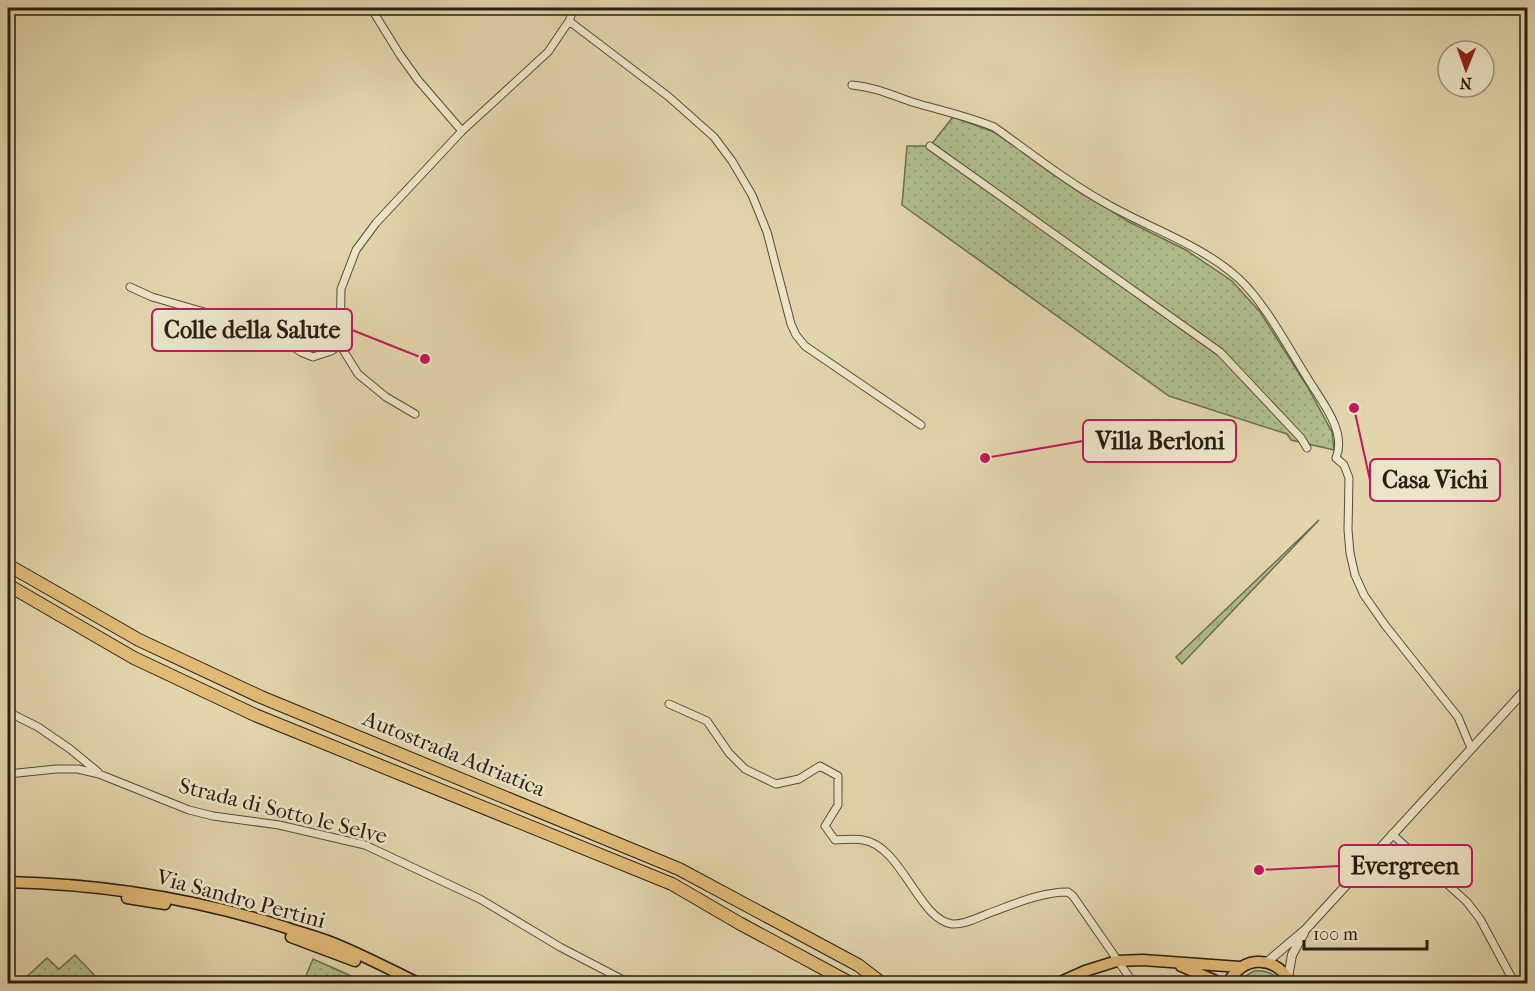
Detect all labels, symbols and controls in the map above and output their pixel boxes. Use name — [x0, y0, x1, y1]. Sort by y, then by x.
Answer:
north arrow — [1436, 39, 1496, 99]
text: N — [1459, 74, 1472, 93]
callout: Colle della Salute — [152, 309, 352, 351]
text: Colle della Salute — [164, 316, 340, 344]
callout: Villa Berloni — [1083, 420, 1236, 462]
text: Villa Berloni — [1094, 427, 1226, 455]
callout: Casa Vichi — [1370, 459, 1500, 501]
text: Casa Vichi — [1382, 466, 1489, 494]
street label: Autostrada Adriatica — [358, 705, 550, 803]
street label: Strada di Sotto le Selve — [176, 773, 390, 849]
callout: Evergreen — [1339, 845, 1472, 887]
text: Evergreen — [1351, 852, 1460, 880]
street label: Via Sandro Pertini — [153, 864, 329, 934]
scale bar — [1304, 913, 1427, 951]
text: 100 m — [1313, 924, 1358, 945]

